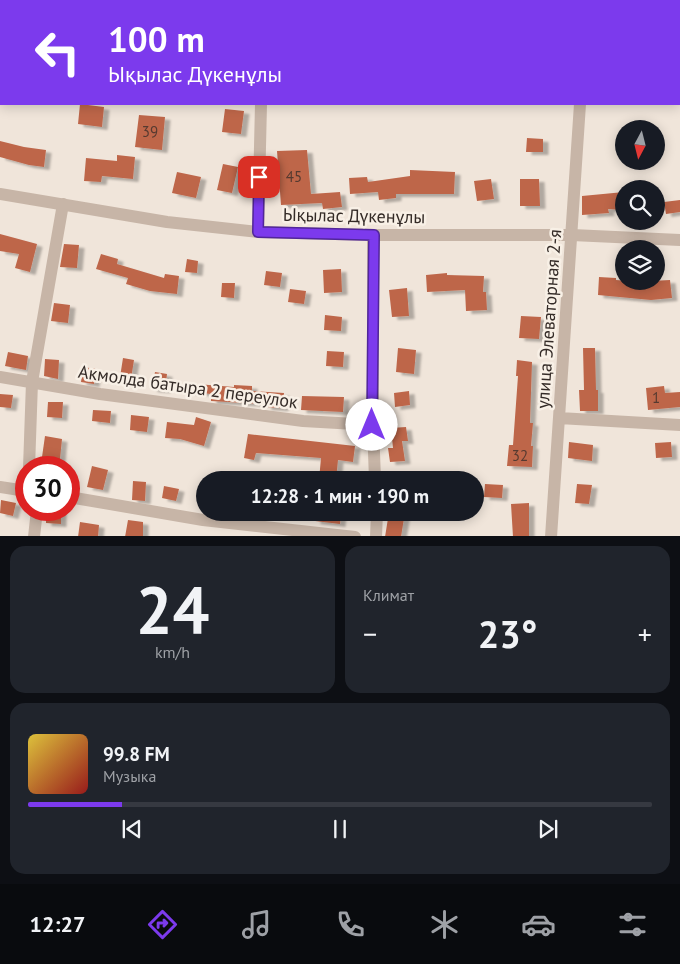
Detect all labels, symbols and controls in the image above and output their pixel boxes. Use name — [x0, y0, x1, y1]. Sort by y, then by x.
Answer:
text: 100 m — [108, 16, 205, 62]
icon: left — [25, 20, 90, 85]
text: Ықылас Дүкенұлы — [108, 60, 282, 88]
north arrow — [615, 120, 665, 170]
map controls — [615, 120, 665, 290]
house number: 39 — [142, 122, 158, 141]
pin — [238, 156, 280, 198]
icon: arrive — [245, 163, 273, 191]
house number: 45 — [286, 167, 302, 186]
button: search — [615, 180, 665, 230]
street label: Ықылас Дүкенұлы — [283, 203, 425, 228]
street label: улица Элеваторная 2-я — [531, 229, 566, 409]
button: layers — [615, 240, 665, 290]
street label: Акмолда батыра 2 переулок — [77, 360, 300, 413]
house number: 1 — [652, 388, 660, 407]
position arrow — [345, 398, 397, 450]
house number: 32 — [512, 446, 528, 465]
speed limit sign: 30 — [15, 456, 80, 521]
text: 12:28 · 1 мин · 190 m — [251, 484, 429, 508]
text: 24 — [136, 567, 209, 651]
text: Климат — [363, 585, 414, 605]
text: 23° — [478, 609, 537, 658]
text: − — [363, 615, 377, 652]
text: + — [638, 615, 652, 652]
text: km/h — [155, 642, 190, 662]
text: 99.8 FM — [103, 742, 170, 766]
text: Музыка — [103, 766, 156, 786]
icon: previous — [118, 815, 146, 843]
icon: pause — [326, 815, 354, 843]
icon: next — [534, 815, 562, 843]
icon: directions — [145, 907, 180, 942]
icon: music — [239, 907, 274, 942]
icon: phone — [333, 907, 368, 942]
icon: climate — [427, 907, 462, 942]
icon: car — [521, 907, 556, 942]
icon: filters — [615, 907, 650, 942]
text: 12:27 — [30, 910, 85, 938]

